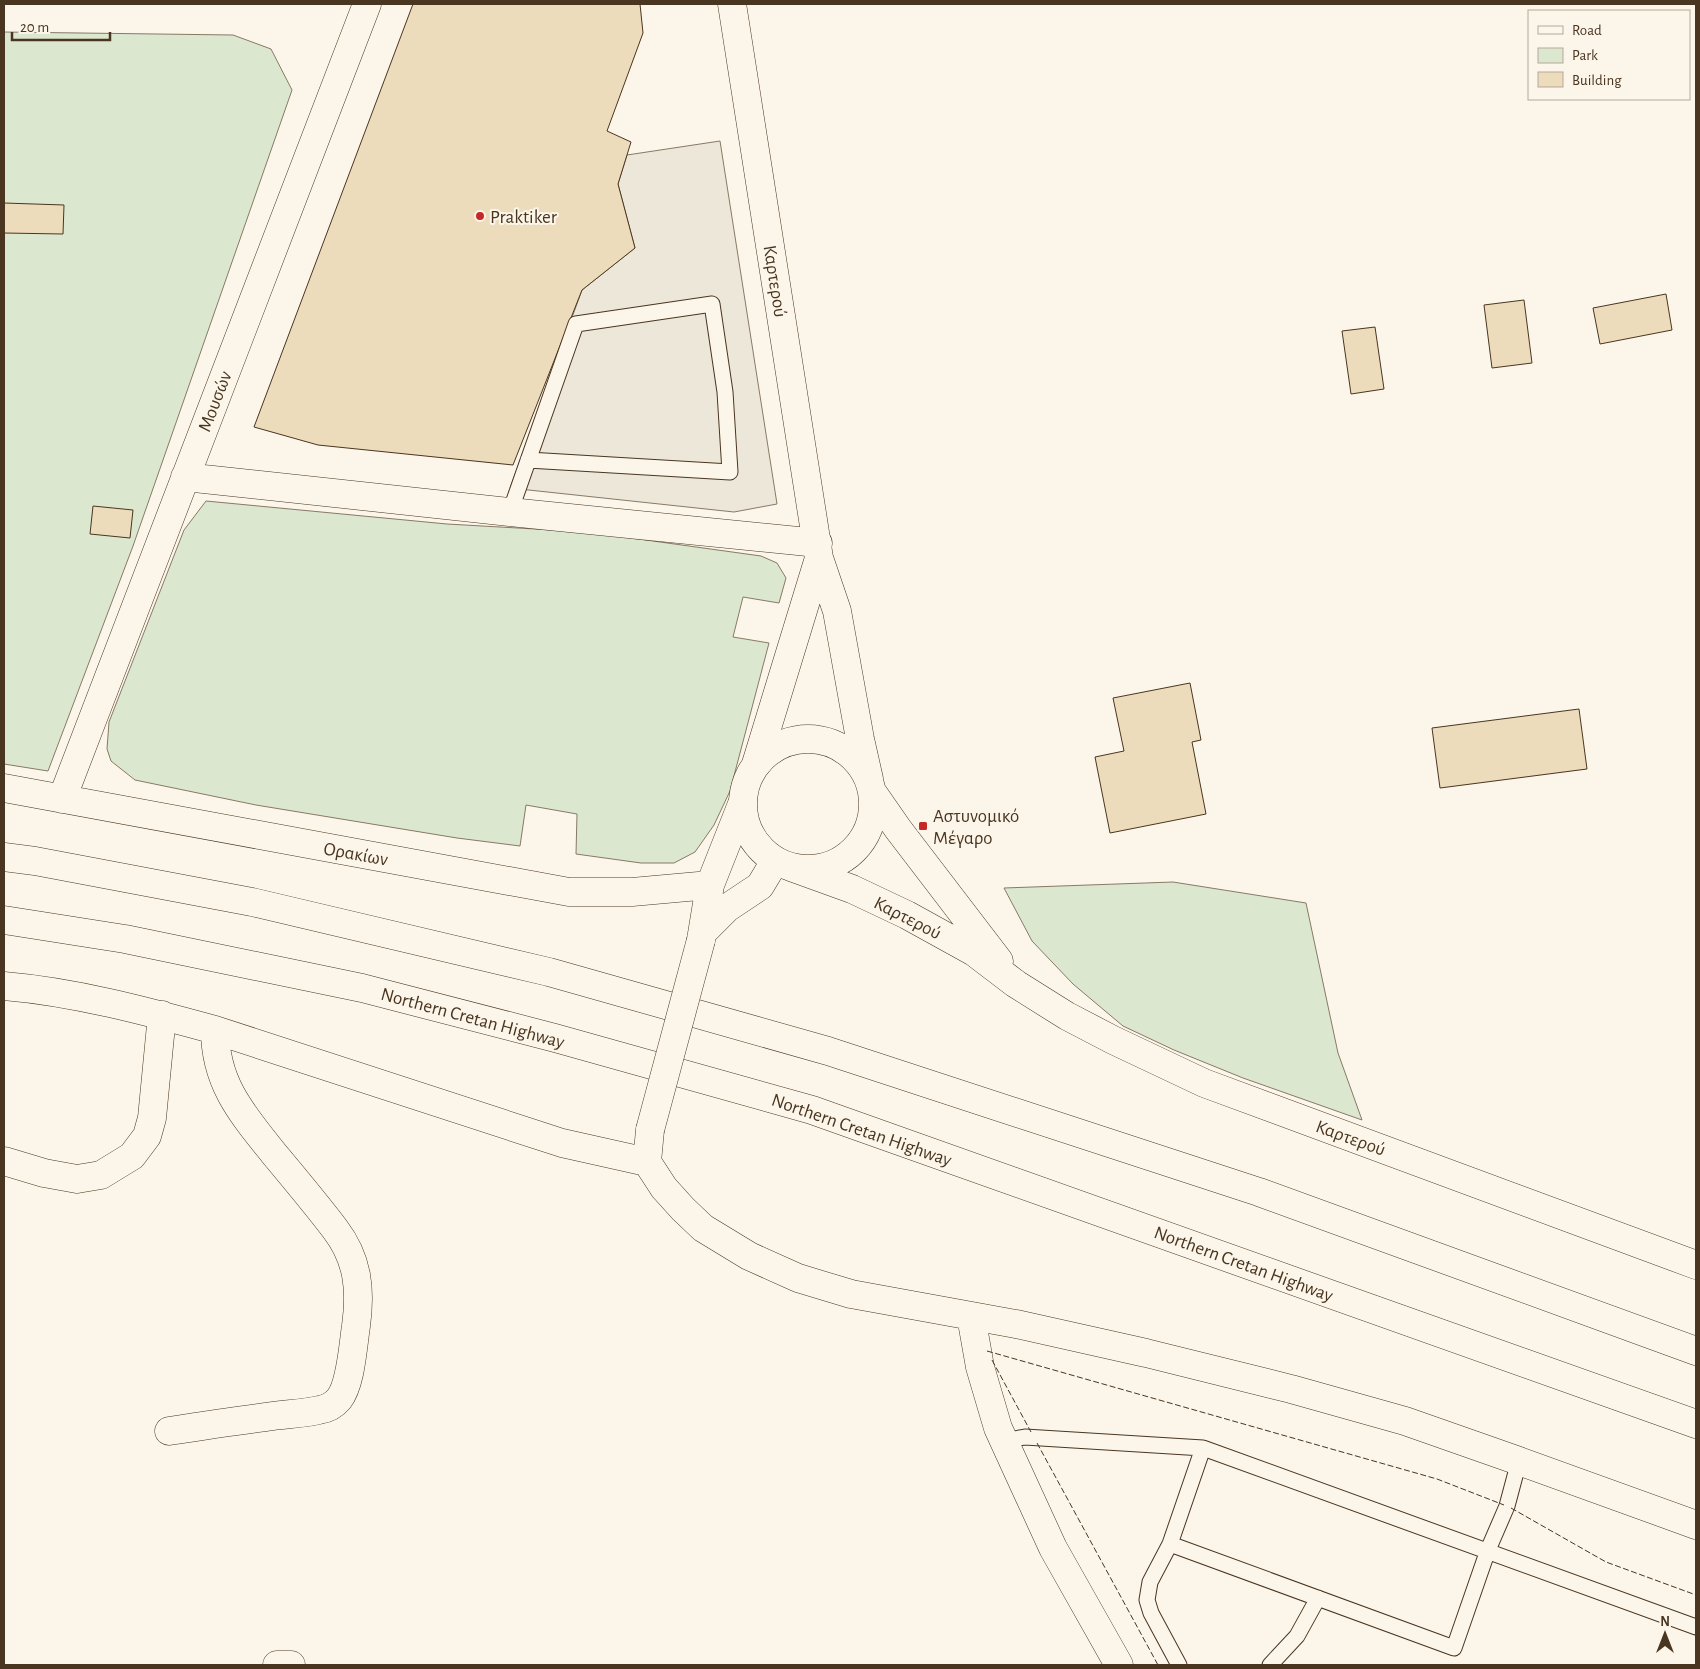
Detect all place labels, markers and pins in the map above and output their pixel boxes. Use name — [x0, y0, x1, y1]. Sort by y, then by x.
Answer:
place label: Praktiker — [490, 208, 557, 227]
marker: Praktiker — [474, 210, 486, 222]
place label: Αστυνομικό Μέγαρο — [933, 807, 1019, 848]
marker: Αστυνομικό Μέγαρο — [917, 820, 929, 832]

